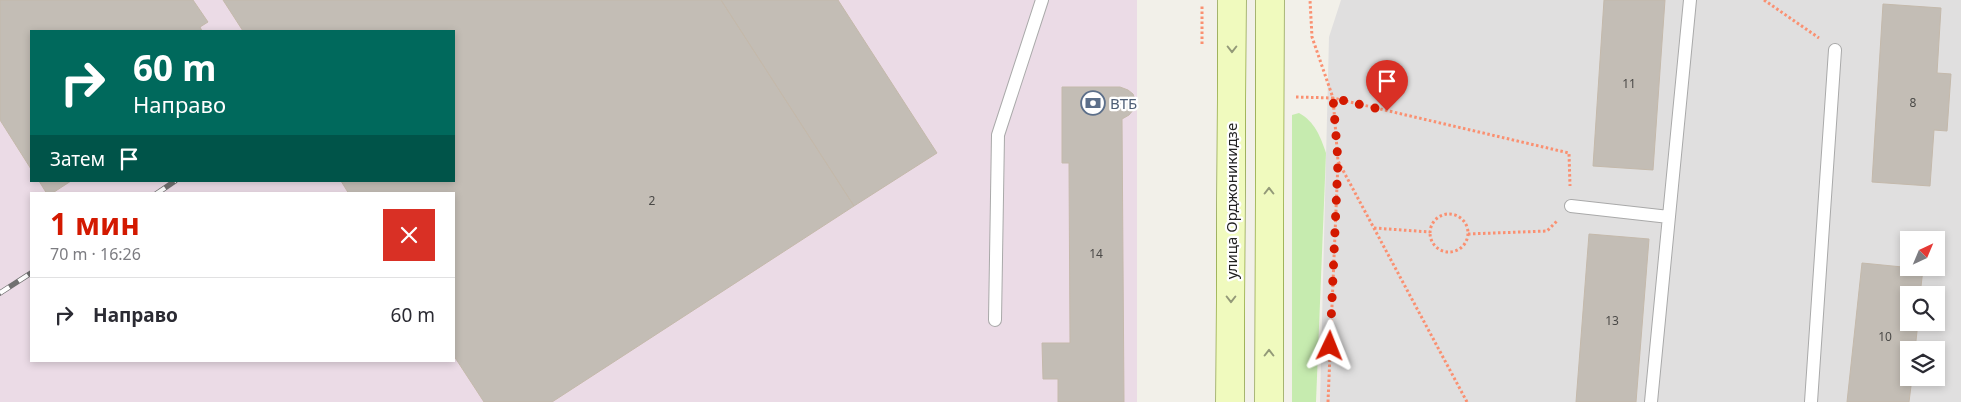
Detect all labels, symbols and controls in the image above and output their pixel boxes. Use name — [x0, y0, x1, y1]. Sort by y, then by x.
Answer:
text: 60 m — [133, 44, 216, 91]
one-way arrow — [1227, 45, 1237, 53]
icon: right — [50, 50, 115, 115]
pin — [1366, 60, 1408, 111]
icon: arrive — [1373, 67, 1401, 95]
house number: 11 — [1622, 75, 1636, 92]
text: Направо — [133, 89, 226, 119]
bank icon: ВТБ — [1080, 90, 1106, 116]
place label: ВТБ — [1110, 93, 1137, 113]
house number: 8 — [1910, 94, 1917, 111]
street label: улица Орджоникидзе — [1221, 123, 1241, 279]
icon: arrive — [115, 145, 143, 173]
text: Затем — [50, 146, 105, 172]
one-way arrow — [1264, 187, 1274, 194]
house number: 2 — [649, 192, 656, 209]
text: 1 мин — [50, 203, 140, 244]
button: close — [383, 209, 435, 261]
north arrow — [1900, 231, 1945, 276]
map controls — [1900, 231, 1945, 386]
text: 70 m · 16:26 — [50, 243, 141, 265]
house number: 14 — [1089, 245, 1103, 262]
button: search — [1900, 286, 1945, 331]
one-way arrow — [1226, 295, 1236, 303]
icon: right — [50, 301, 78, 329]
text: Направо — [93, 302, 178, 328]
text: 60 m — [391, 302, 435, 328]
house number: 13 — [1605, 312, 1619, 329]
position arrow — [1303, 319, 1355, 371]
house number: 10 — [1878, 328, 1892, 345]
button: layers — [1900, 341, 1945, 386]
one-way arrow — [1264, 349, 1274, 357]

